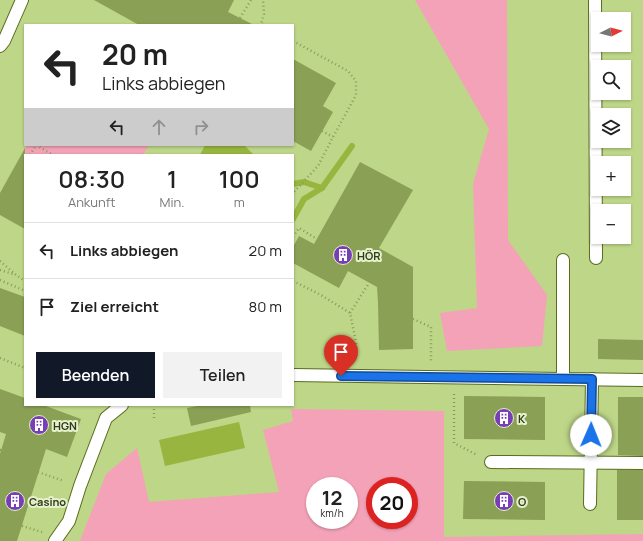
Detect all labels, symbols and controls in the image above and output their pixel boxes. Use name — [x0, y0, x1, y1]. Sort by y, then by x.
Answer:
north arrow — [591, 12, 631, 52]
map controls — [591, 12, 631, 244]
text: 20 m — [102, 35, 168, 73]
icon: left — [36, 40, 88, 92]
button: search — [591, 60, 631, 100]
text: Links abbiegen — [102, 71, 226, 95]
button: layers — [591, 108, 631, 148]
icon: left — [106, 116, 128, 138]
icon: ahead — [148, 116, 170, 138]
icon: right — [190, 116, 212, 138]
button: + — [591, 156, 631, 196]
text: 08:30 — [58, 162, 125, 195]
text: 1 — [167, 162, 177, 195]
text: 100 — [219, 162, 260, 195]
text: Ankunft — [68, 193, 116, 211]
text: Min. — [159, 193, 184, 211]
text: m — [234, 193, 245, 211]
button: − — [591, 204, 631, 244]
icon: left — [36, 240, 58, 262]
text: Links abbiegen — [70, 240, 178, 261]
text: 20 m — [249, 240, 282, 261]
building icon: HÖR — [332, 244, 354, 266]
place label: HÖR — [357, 248, 380, 263]
icon: arrive — [36, 296, 58, 318]
text: Ziel erreicht — [70, 296, 159, 317]
text: 80 m — [248, 296, 282, 317]
pin — [324, 335, 358, 376]
icon: arrive — [330, 341, 352, 363]
button: Beenden — [36, 352, 155, 398]
button: Teilen — [163, 352, 282, 398]
building icon: K — [493, 407, 515, 429]
place label: K — [518, 411, 526, 426]
building icon: HGN — [28, 414, 50, 436]
position arrow — [570, 414, 612, 456]
place label: HGN — [53, 418, 77, 433]
speed limit sign: 20 — [366, 477, 418, 529]
text: 12 — [322, 484, 342, 511]
building icon: Casino — [4, 490, 26, 512]
building icon: O — [493, 490, 515, 512]
place label: Casino — [29, 494, 66, 509]
place label: O — [518, 494, 526, 509]
text: km/h — [320, 506, 344, 520]

